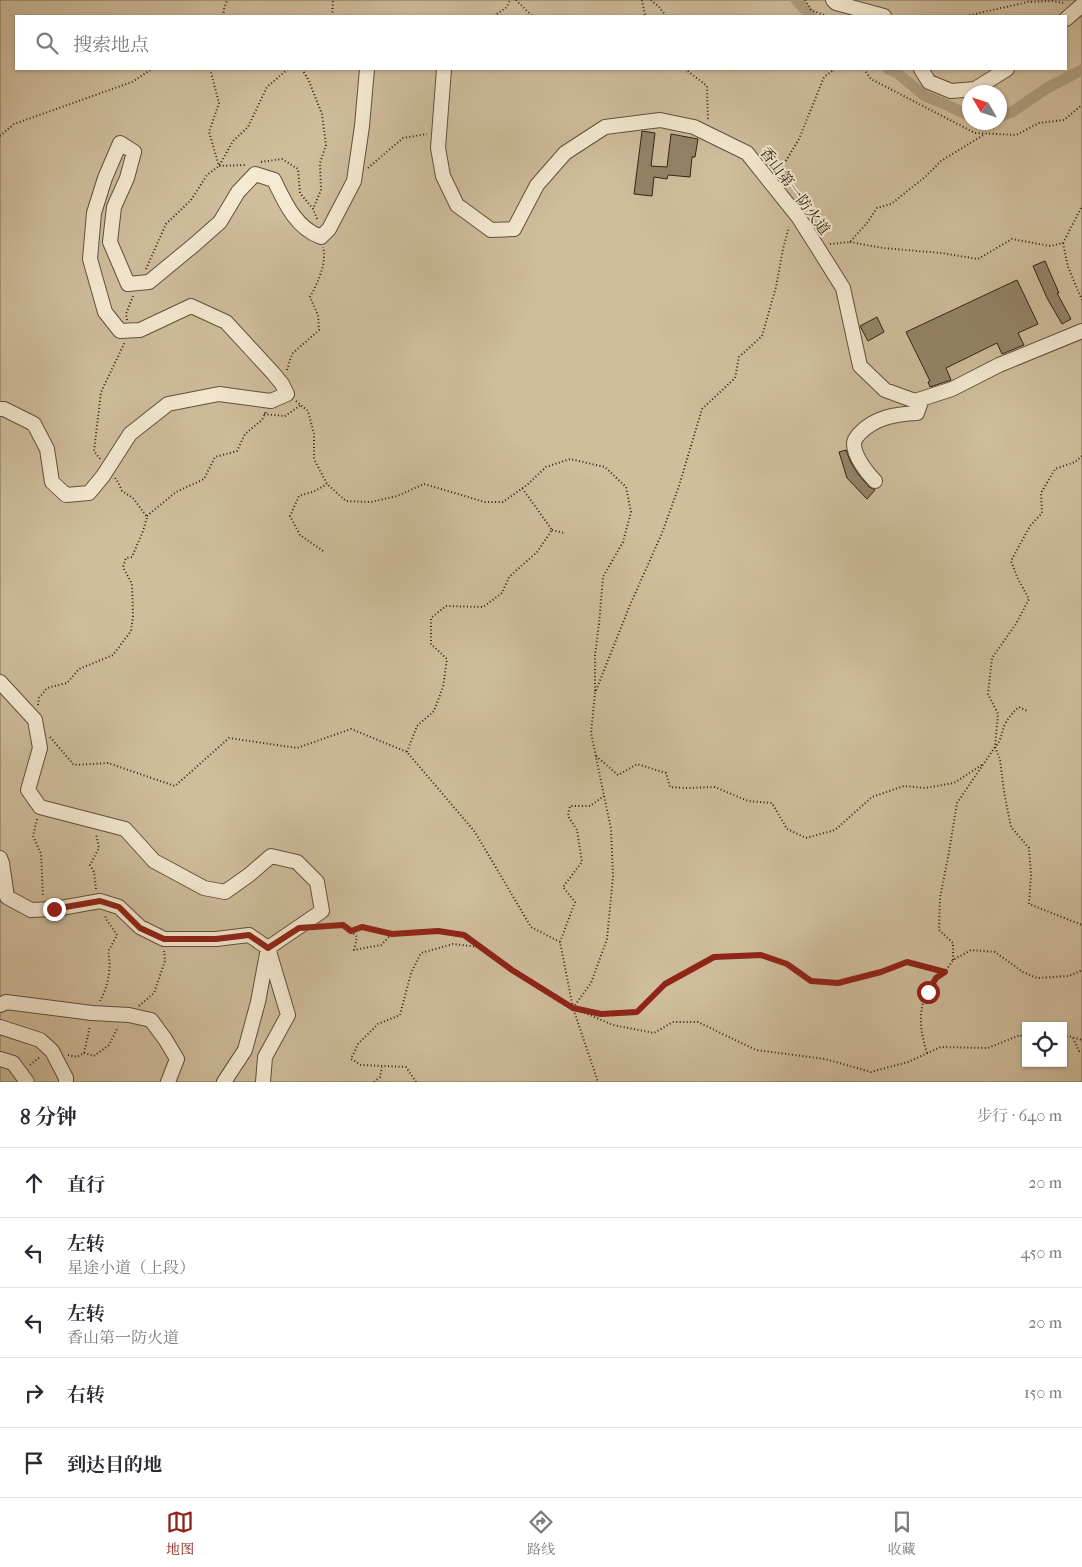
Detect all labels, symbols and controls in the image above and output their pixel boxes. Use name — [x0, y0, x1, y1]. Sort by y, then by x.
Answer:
search box — [15, 15, 1067, 70]
icon: search — [33, 29, 61, 57]
text: 搜索地点 — [73, 34, 149, 56]
north arrow — [962, 85, 1007, 130]
street label: 香山第一防火道 — [756, 144, 834, 238]
route end — [43, 898, 66, 921]
route start — [917, 981, 940, 1004]
map controls — [1022, 1022, 1067, 1067]
button: locate — [1022, 1022, 1067, 1067]
text: 8 分钟 — [20, 1105, 77, 1129]
text: 步行 · 640 m — [976, 1106, 1062, 1125]
icon: ahead — [20, 1169, 48, 1197]
text: 20 m — [1028, 1173, 1062, 1192]
text: 直行 — [67, 1174, 105, 1196]
text: 左转 — [67, 1233, 105, 1255]
icon: left — [20, 1239, 48, 1267]
text: 450 m — [1021, 1243, 1062, 1262]
text: 星途小道（上段） — [67, 1258, 195, 1277]
text: 左转 — [67, 1303, 105, 1325]
icon: left — [20, 1309, 48, 1337]
text: 20 m — [1028, 1313, 1062, 1332]
text: 香山第一防火道 — [67, 1328, 179, 1347]
icon: right — [20, 1379, 48, 1407]
text: 150 m — [1024, 1383, 1062, 1402]
text: 右转 — [67, 1384, 105, 1406]
icon: arrive — [20, 1449, 48, 1477]
text: 到达目的地 — [67, 1454, 162, 1476]
tab: 地图 — [166, 1508, 194, 1558]
tab: 路线 — [527, 1508, 555, 1558]
tab: 收藏 — [888, 1508, 916, 1558]

